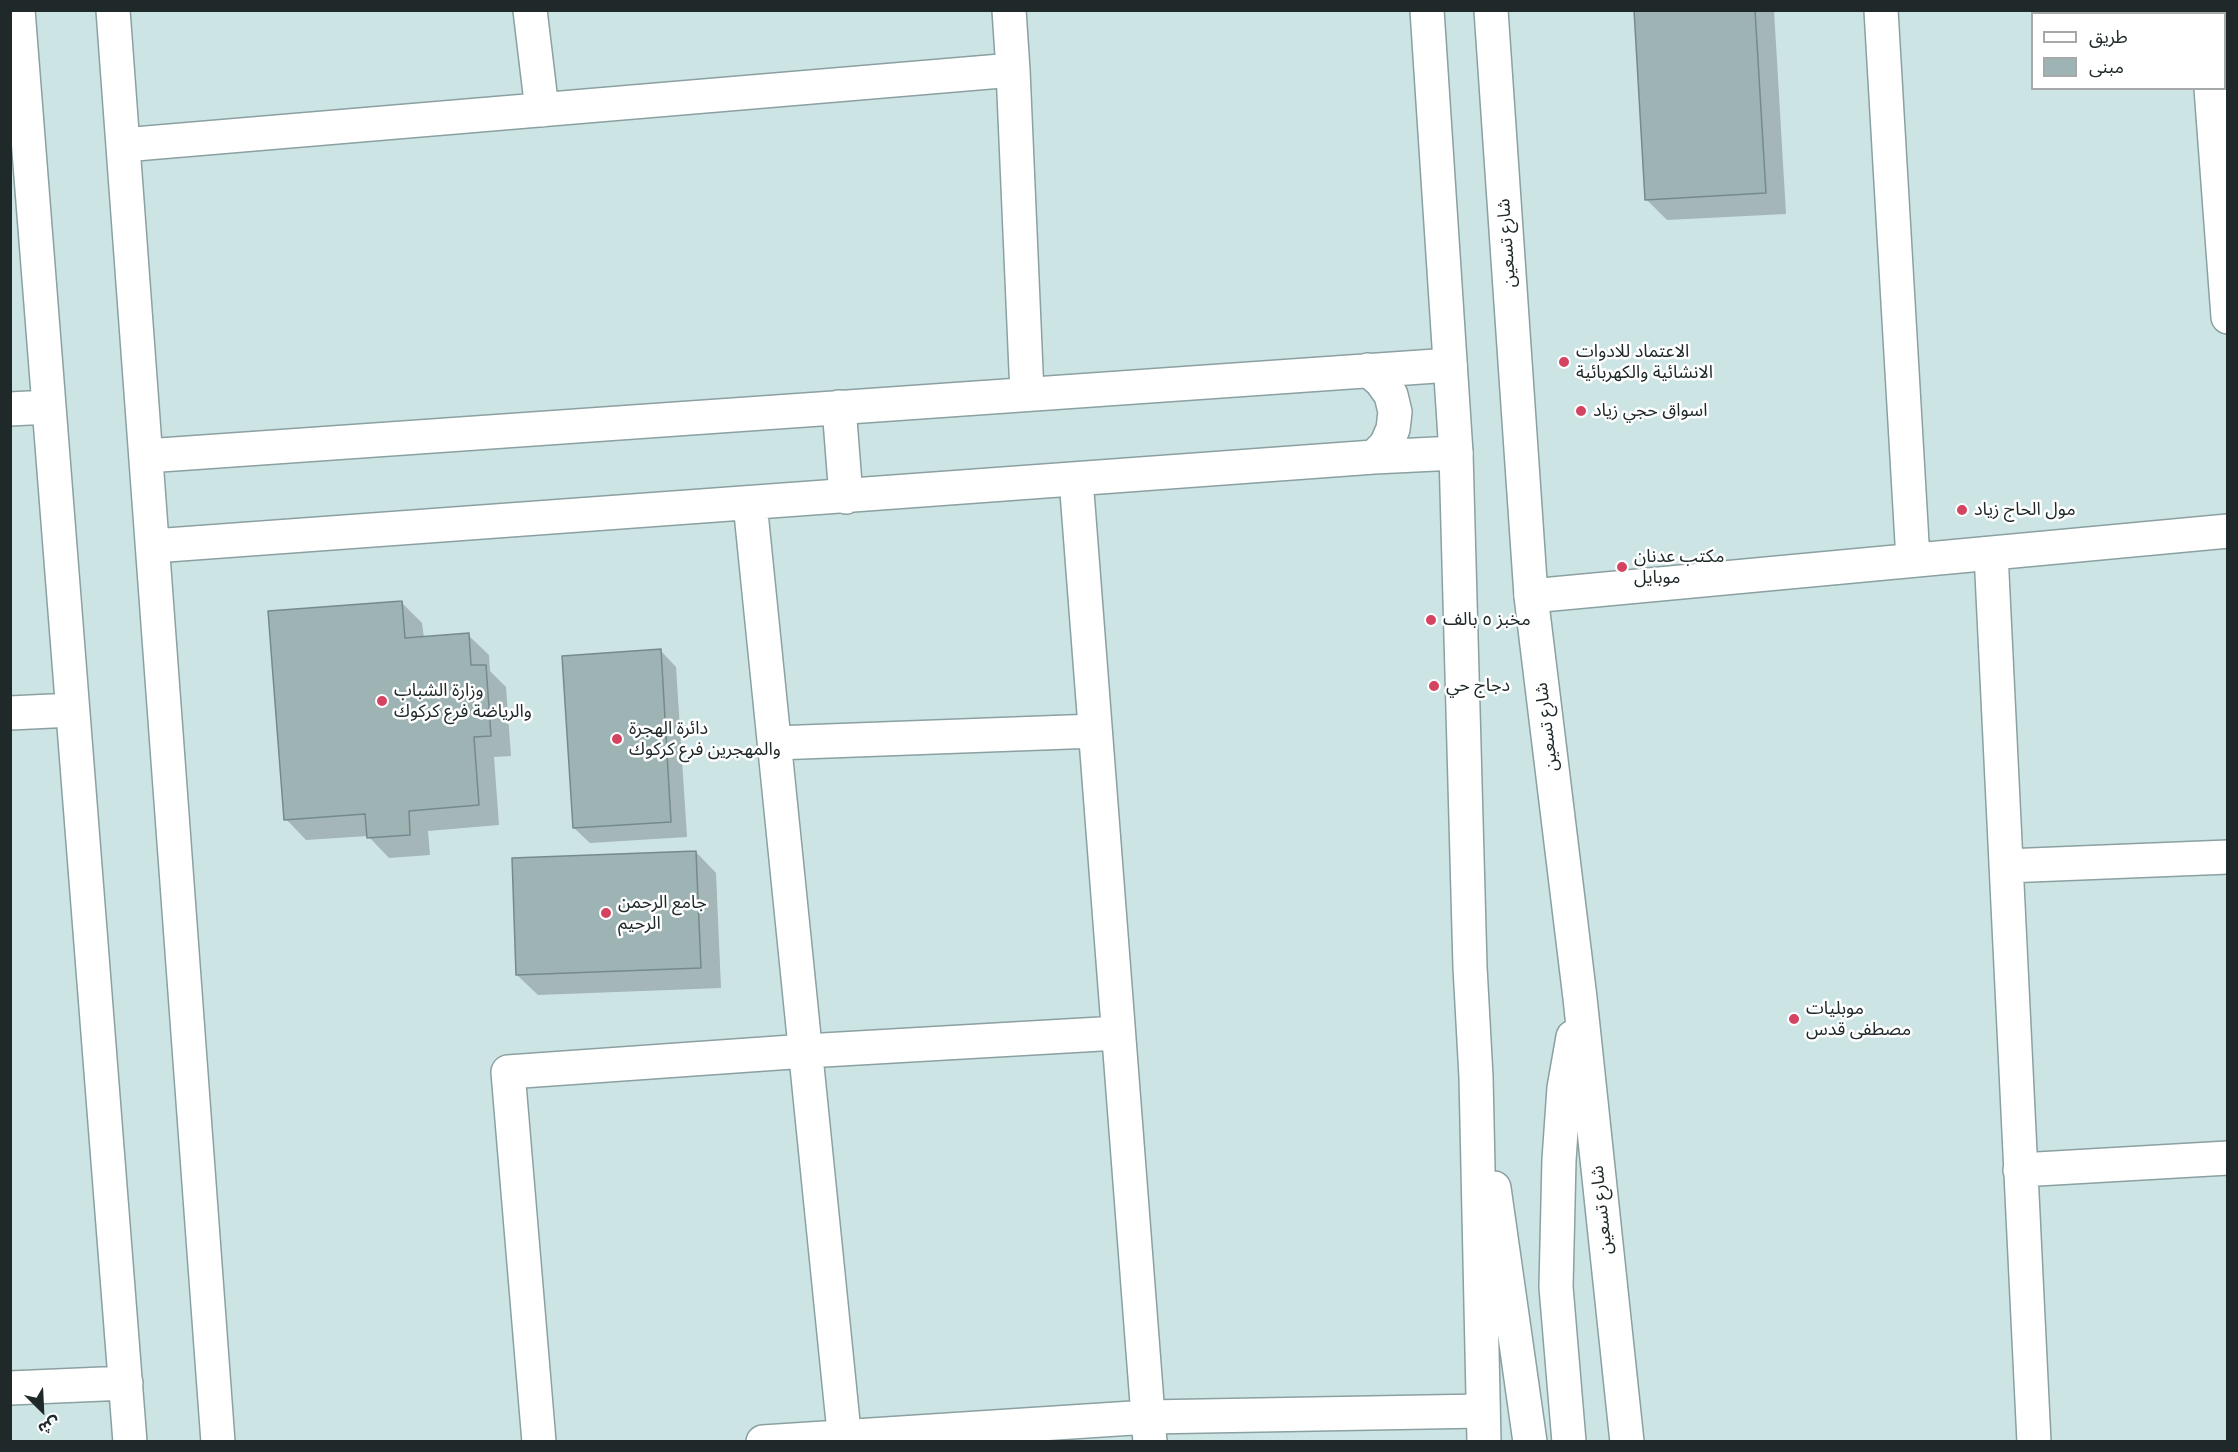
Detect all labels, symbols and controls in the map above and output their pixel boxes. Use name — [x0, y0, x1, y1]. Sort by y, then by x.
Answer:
legend — [2031, 12, 2226, 90]
text: طريق — [2089, 24, 2128, 48]
text: مبنى — [2089, 54, 2124, 78]
street label: شارع تسعين — [1493, 198, 1521, 288]
place label: الاعتماد للادوات الانشائية والكهربائية — [1576, 341, 1713, 384]
marker: الاعتماد للادوات الانشائية والكهربائية — [1557, 355, 1571, 369]
place label: اسواق حجي زياد — [1593, 400, 1707, 422]
marker: اسواق حجي زياد — [1574, 404, 1588, 418]
place label: مول الحاج زياد — [1974, 499, 2076, 521]
marker: مول الحاج زياد — [1955, 503, 1969, 517]
place label: مكتب عدنان موبايل — [1634, 546, 1724, 588]
marker: مكتب عدنان موبايل — [1615, 560, 1629, 574]
place label: مخبز ٥ بالف — [1443, 609, 1531, 631]
marker: مخبز ٥ بالف — [1424, 613, 1438, 627]
place label: دجاج حي — [1446, 675, 1510, 697]
marker: دجاج حي — [1427, 679, 1441, 693]
place label: وزارة الشباب والرياضة فرع كركوك — [394, 680, 532, 722]
street label: شارع تسعين — [1531, 681, 1563, 773]
marker: وزارة الشباب والرياضة فرع كركوك — [375, 694, 389, 708]
place label: دائرة الهجرة والمهجرين فرع كركوك — [629, 718, 781, 760]
marker: دائرة الهجرة والمهجرين فرع كركوك — [610, 732, 624, 746]
place label: جامع الرحمن الرحيم — [618, 892, 707, 934]
marker: جامع الرحمن الرحيم — [599, 906, 613, 920]
place label: موبليات مصطفى قدس — [1806, 998, 1911, 1040]
marker: موبليات مصطفى قدس — [1787, 1012, 1801, 1026]
street label: شارع تسعين — [1587, 1164, 1617, 1256]
north arrow — [12, 1380, 72, 1440]
text: ش — [35, 1412, 64, 1441]

